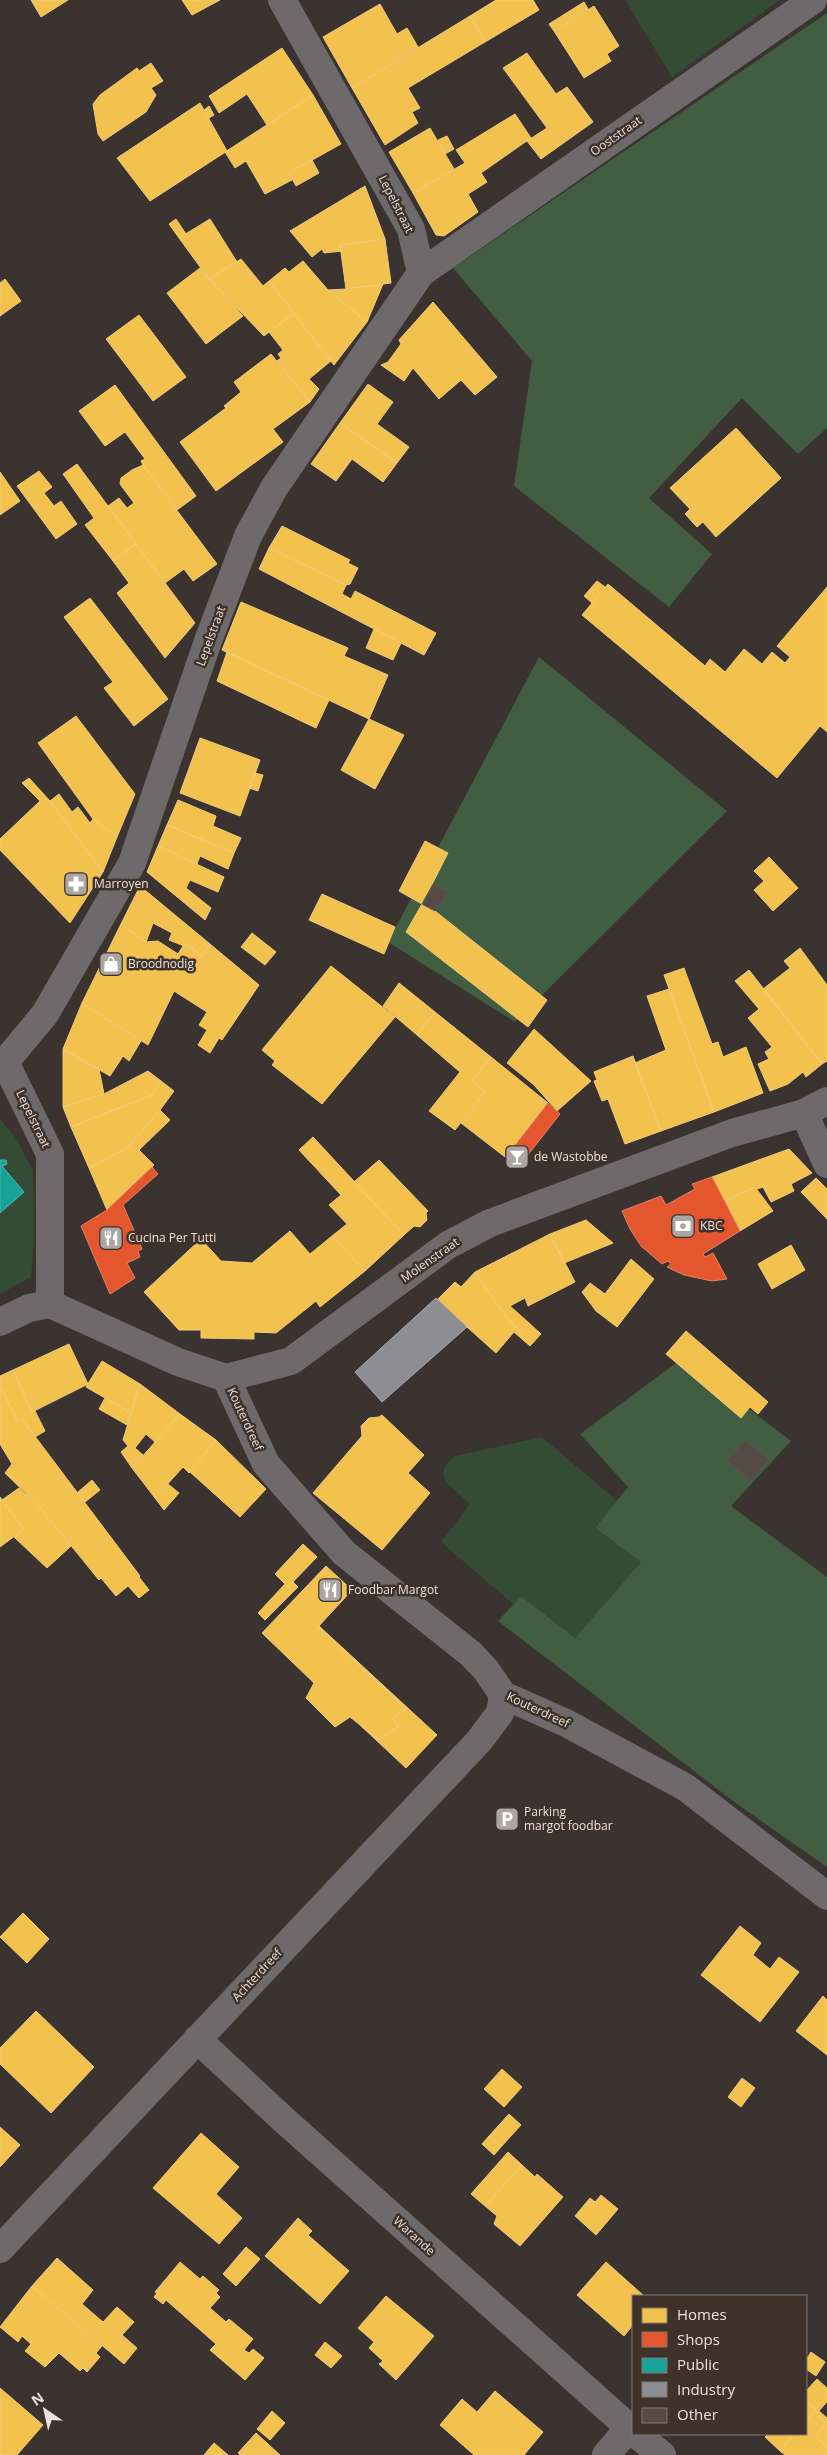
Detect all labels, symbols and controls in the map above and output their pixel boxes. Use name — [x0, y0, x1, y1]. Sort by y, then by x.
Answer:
street label: Ooststraat — [587, 112, 645, 159]
street label: Lepelstraat — [375, 172, 418, 236]
street label: Lepelstraat — [192, 603, 229, 668]
pharmacy icon: Marroyen — [63, 871, 89, 897]
place label: Marroyen — [94, 875, 149, 892]
shop icon: Broodnodig — [98, 951, 124, 977]
place label: Broodnodig — [128, 955, 194, 972]
street label: Lepelstraat — [12, 1087, 55, 1151]
bar icon: de Wastobbe — [504, 1144, 530, 1170]
place label: de Wastobbe — [534, 1148, 608, 1165]
bank icon: KBC — [670, 1213, 696, 1239]
place label: KBC — [700, 1217, 723, 1234]
restaurant icon: Cucina Per Tutti — [98, 1225, 124, 1251]
place label: Cucina Per Tutti — [128, 1229, 216, 1246]
street label: Molenstraat — [397, 1233, 462, 1286]
street label: Kouterdreef — [223, 1385, 268, 1454]
restaurant icon: Foodbar Margot — [317, 1577, 343, 1603]
place label: Foodbar Margot — [348, 1581, 438, 1598]
street label: Kouterdreef — [504, 1688, 573, 1732]
place label: Parking margot foodbar — [524, 1803, 613, 1834]
parking icon: Parking margot foodbar — [494, 1806, 520, 1832]
street label: Achterdreef — [228, 1944, 286, 2005]
street label: Warande — [390, 2212, 439, 2259]
legend — [632, 2295, 807, 2435]
text: Homes — [677, 2304, 727, 2324]
text: Shops — [677, 2329, 720, 2349]
text: Public — [677, 2354, 719, 2374]
text: Industry — [677, 2379, 735, 2399]
north arrow — [20, 2385, 70, 2435]
text: N — [27, 2388, 47, 2410]
text: Other — [677, 2404, 718, 2424]

